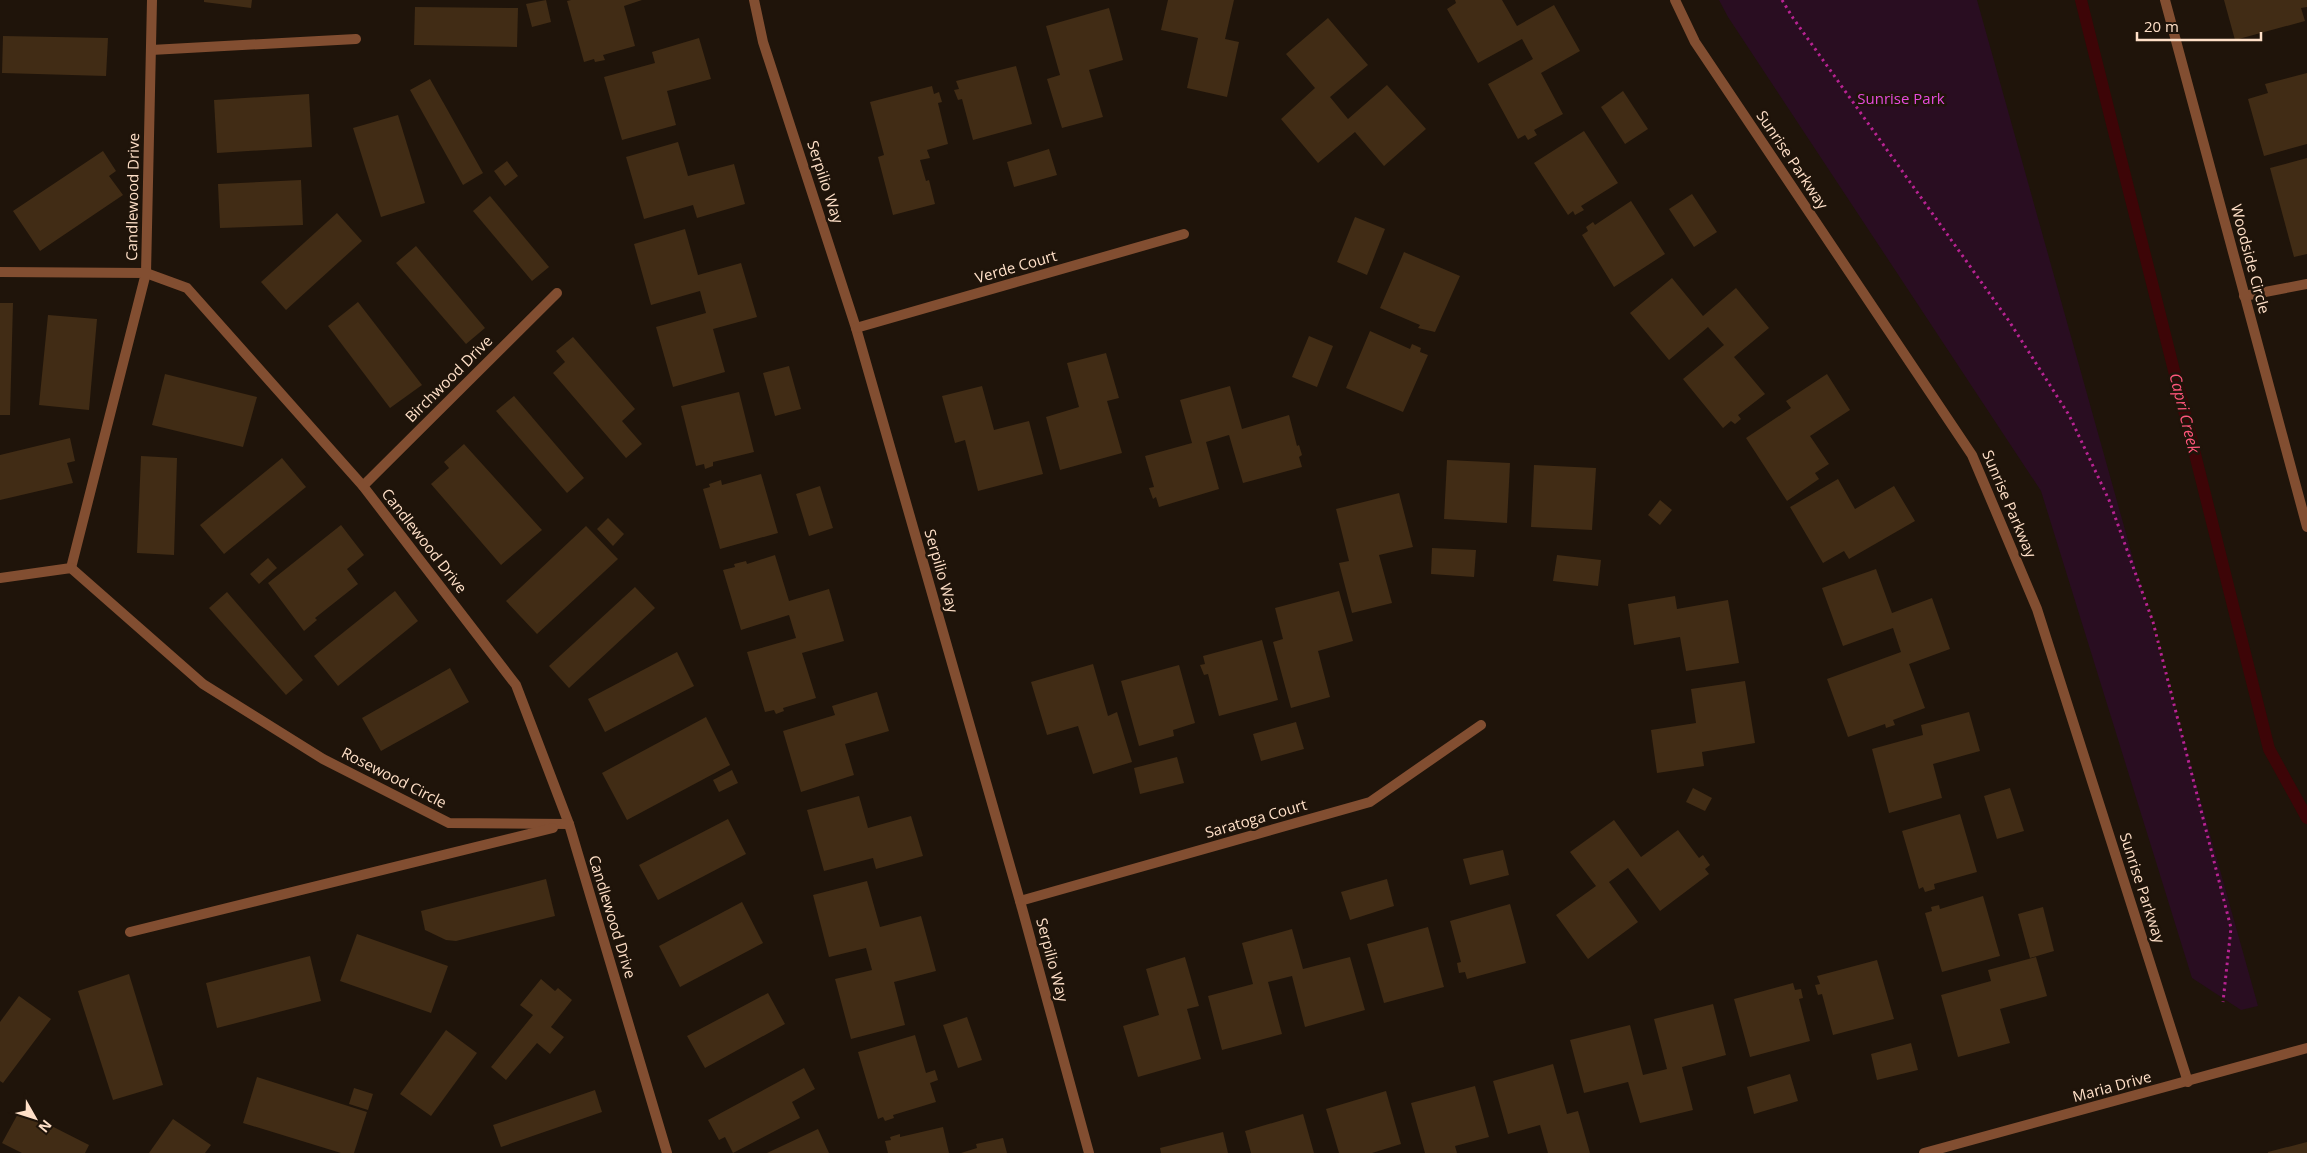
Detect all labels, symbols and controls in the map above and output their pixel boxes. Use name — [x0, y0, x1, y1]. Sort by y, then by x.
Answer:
scale bar — [2137, 10, 2261, 42]
text: 20 m — [2144, 16, 2179, 36]
park label: Sunrise Park — [1857, 88, 1945, 108]
street label: Sunrise Parkway — [1752, 106, 1834, 213]
street label: Candlewood Drive — [121, 133, 143, 261]
street label: Serpilio Way — [803, 138, 849, 226]
street label: Woodside Circle — [2227, 202, 2275, 316]
street label: Verde Court — [973, 245, 1059, 287]
street label: Birchwood Drive — [400, 330, 496, 426]
water label: Capri Creek — [2164, 371, 2206, 456]
street label: Sunrise Parkway — [1978, 447, 2042, 561]
street label: Candlewood Drive — [378, 484, 472, 597]
street label: Serpilio Way — [921, 527, 964, 615]
street label: Rosewood Circle — [339, 742, 450, 812]
street label: Saratoga Court — [1203, 794, 1309, 842]
street label: Sunrise Parkway — [2116, 830, 2170, 946]
street label: Candlewood Drive — [585, 853, 641, 981]
street label: Serpilio Way — [1032, 916, 1074, 1004]
street label: Maria Drive — [2070, 1066, 2153, 1106]
north arrow — [10, 1093, 60, 1143]
text: N — [35, 1116, 56, 1137]

